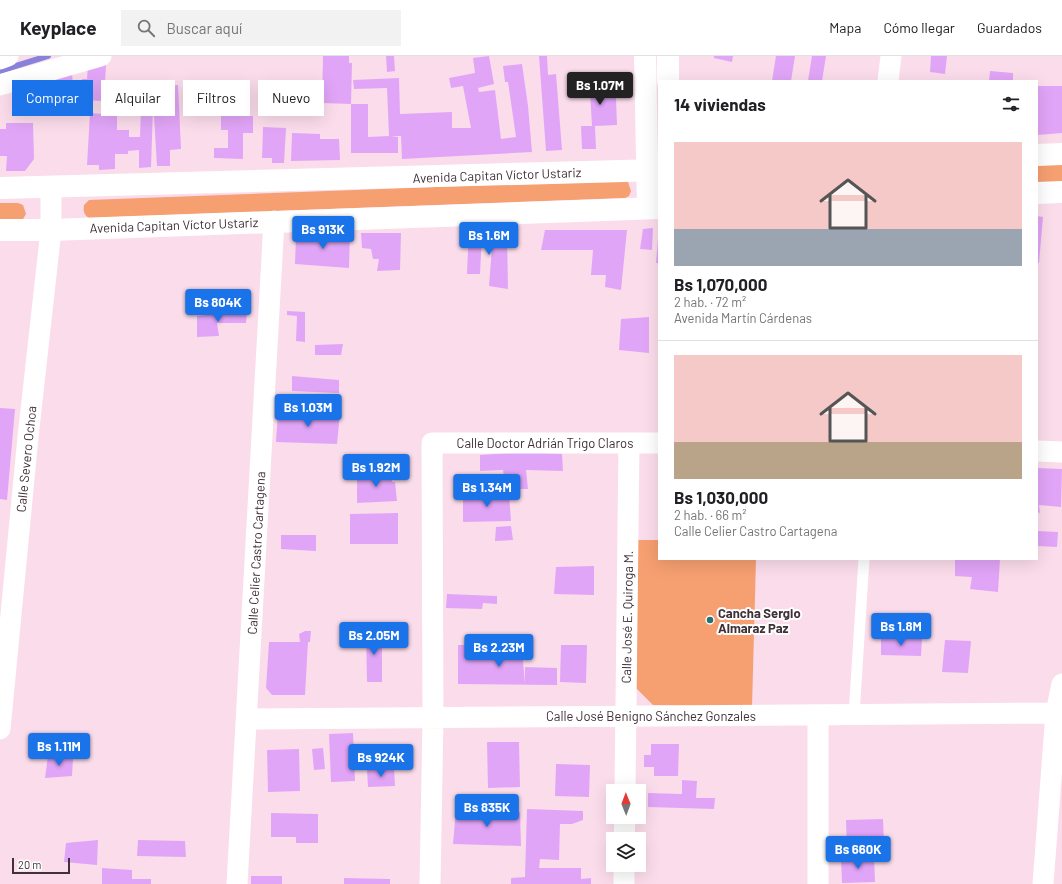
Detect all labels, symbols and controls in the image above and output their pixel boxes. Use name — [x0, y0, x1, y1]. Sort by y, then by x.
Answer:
search box — [121, 10, 401, 46]
text: Keyplace — [20, 16, 97, 39]
icon: search — [135, 17, 157, 39]
text: Buscar aquí — [167, 19, 242, 37]
text: Mapa — [829, 19, 861, 36]
text: Cómo llegar — [883, 19, 955, 36]
text: Guardados — [977, 19, 1042, 36]
pin: Bs 1.07M — [559, 72, 641, 106]
text: Bs 1.07M — [576, 77, 624, 93]
chip: Comprar — [12, 80, 93, 116]
chip: Alquilar — [101, 80, 175, 116]
chip: Filtros — [183, 80, 250, 116]
chip: Nuevo — [258, 80, 324, 116]
icon: filters — [1000, 93, 1022, 115]
text: 14 viviendas — [674, 94, 766, 114]
street label: Avenida Capitan Víctor Ustariz — [412, 164, 582, 186]
icon: home — [812, 168, 884, 240]
street label: Avenida Capitan Víctor Ustariz — [89, 214, 259, 236]
pin: Bs 913K — [286, 216, 360, 250]
text: Bs 913K — [301, 221, 345, 237]
pin: Bs 1.6M — [452, 222, 526, 256]
text: Bs 1.6M — [468, 227, 510, 243]
text: Bs 1,070,000 — [674, 274, 767, 294]
pin: Bs 804K — [181, 289, 255, 323]
text: Bs 804K — [194, 294, 242, 310]
text: 2 hab. · 72 m² — [674, 294, 746, 310]
text: Avenida Martín Cárdenas — [674, 310, 812, 326]
icon: home — [812, 381, 884, 453]
pin: Bs 1.03M — [267, 394, 349, 428]
text: Bs 1.03M — [284, 399, 332, 415]
street label: Calle Severo Ochoa — [12, 405, 40, 513]
street label: Calle Doctor Adrián Trigo Claros — [457, 435, 633, 451]
pin: Bs 1.92M — [335, 454, 417, 488]
text: Bs 1.92M — [352, 459, 400, 475]
street label: Calle Celier Castro Cartagena — [244, 471, 268, 635]
pin: Bs 1.34M — [446, 474, 528, 508]
text: Bs 1.34M — [462, 479, 512, 495]
text: Bs 1,030,000 — [674, 487, 768, 507]
text: 2 hab. · 66 m² — [674, 507, 747, 523]
text: Calle Celier Castro Cartagena — [674, 523, 837, 539]
street label: Calle José E. Quiroga M. — [618, 550, 636, 684]
place label: Cancha Sergio Almaraz Paz — [718, 605, 801, 636]
pin: Bs 1.8M — [864, 613, 938, 647]
marker: Cancha Sergio Almaraz Paz — [705, 615, 715, 625]
text: Bs 1.8M — [880, 618, 922, 634]
pin: Bs 2.05M — [333, 622, 415, 656]
text: Bs 2.05M — [348, 627, 400, 643]
pin: Bs 2.23M — [458, 634, 540, 668]
text: Bs 2.23M — [473, 639, 525, 655]
street label: Calle José Benigno Sánchez Gonzales — [546, 708, 756, 724]
pin: Bs 1.11M — [18, 733, 100, 767]
text: Bs 1.11M — [37, 738, 81, 754]
pin: Bs 924K — [344, 744, 418, 778]
text: Bs 924K — [357, 749, 405, 765]
north arrow — [606, 784, 646, 824]
map controls — [606, 784, 646, 872]
pin: Bs 835K — [450, 794, 524, 828]
text: Bs 835K — [464, 799, 510, 815]
button: layers — [606, 832, 646, 872]
pin: Bs 660K — [821, 836, 895, 870]
text: Bs 660K — [835, 841, 881, 857]
scale bar — [12, 856, 70, 875]
text: 20 m — [18, 858, 41, 871]

